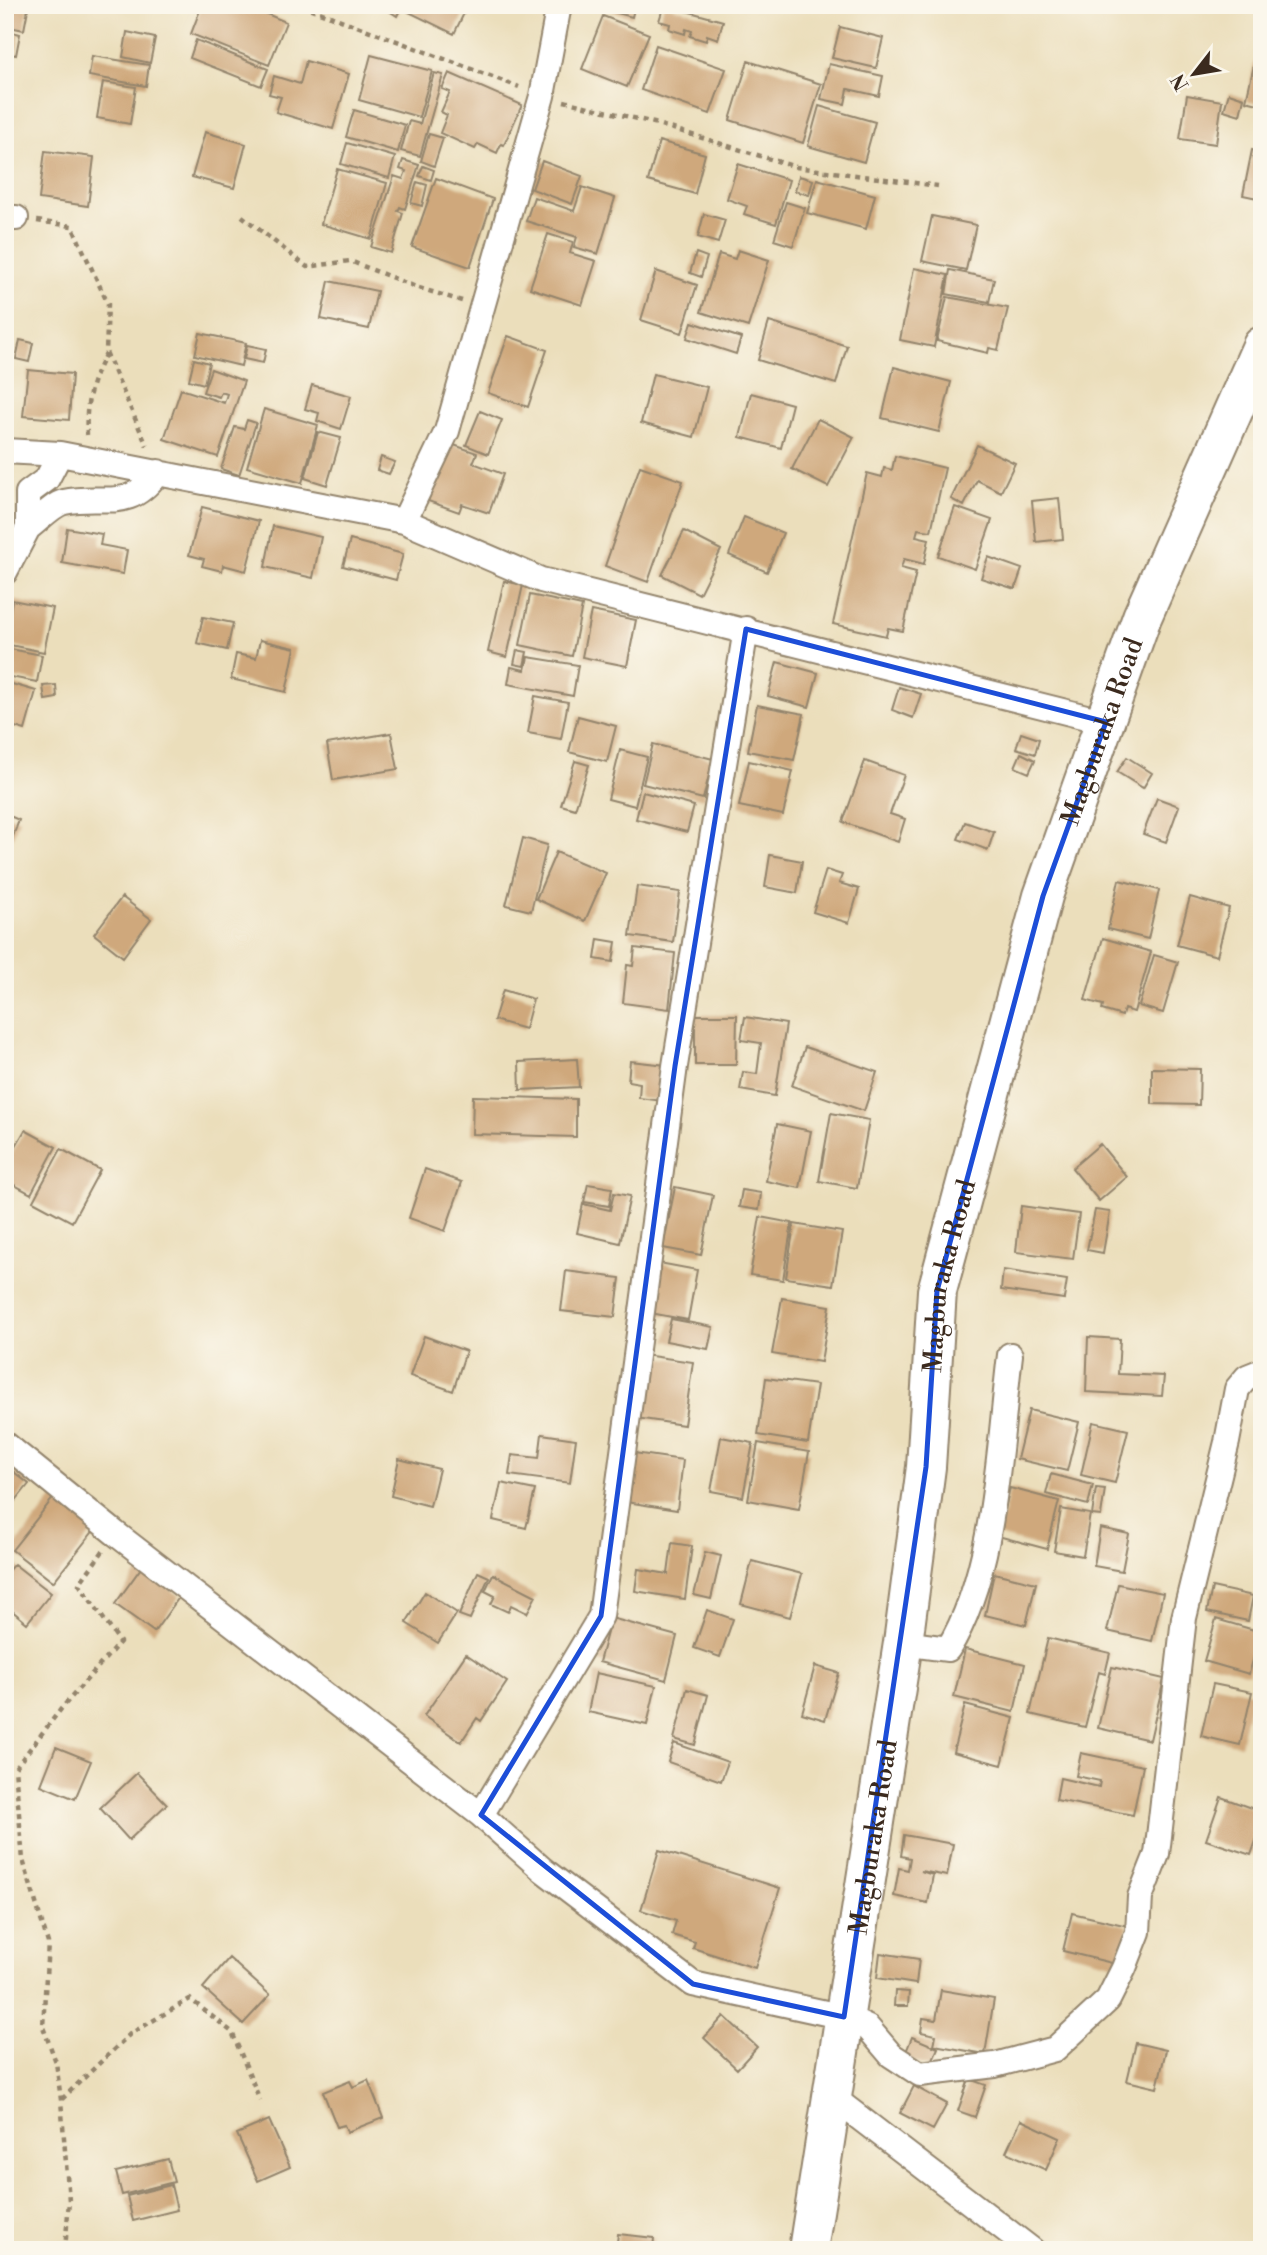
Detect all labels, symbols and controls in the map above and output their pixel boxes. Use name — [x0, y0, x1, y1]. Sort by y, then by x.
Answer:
north arrow — [1158, 38, 1228, 108]
text: N — [1166, 70, 1194, 95]
street label: Magburaka Road — [1054, 633, 1150, 830]
street label: Magburaka Road — [917, 1176, 983, 1374]
street label: Magburaka Road — [843, 1737, 905, 1937]

